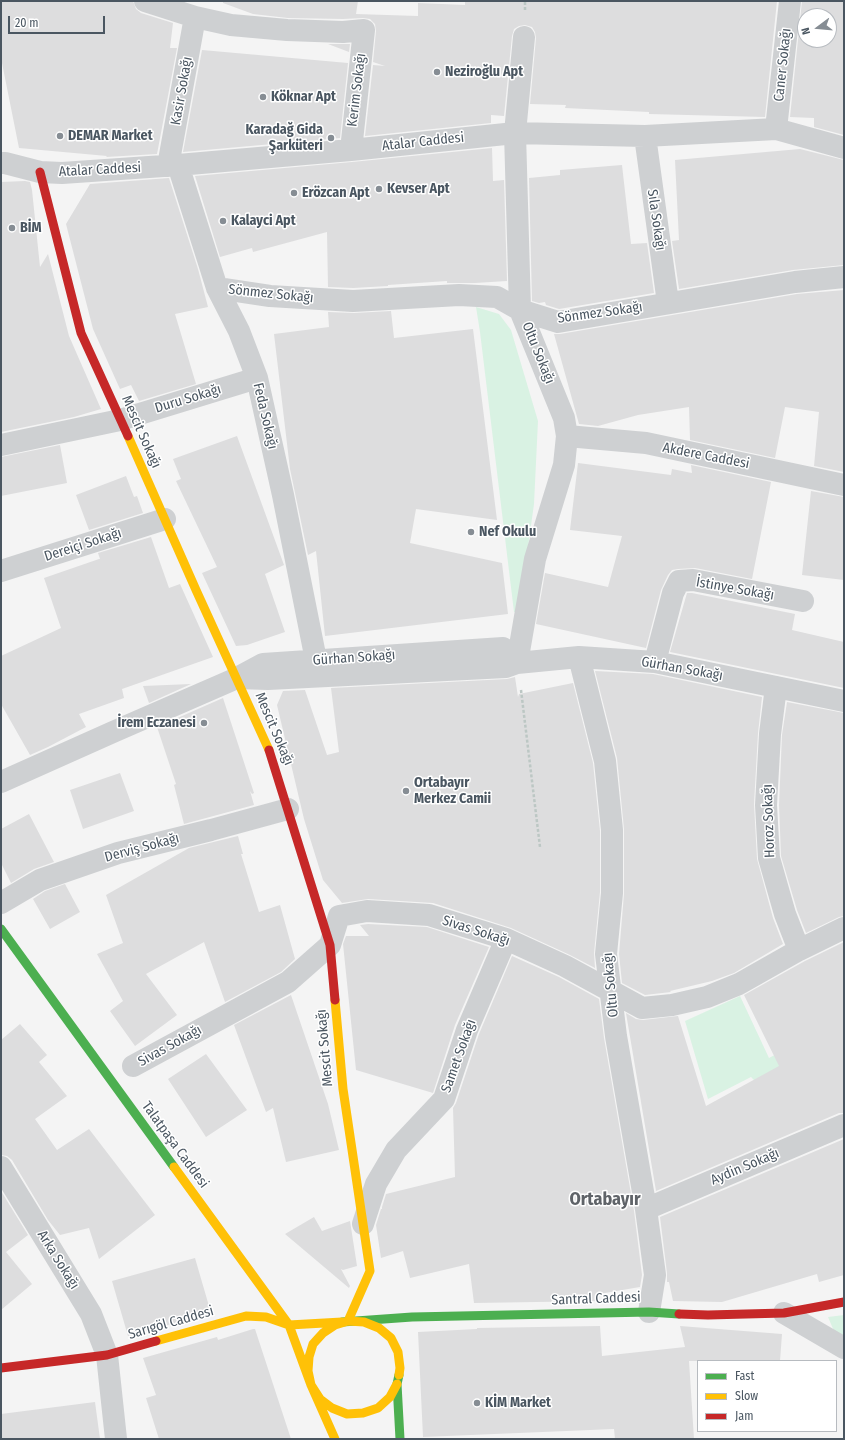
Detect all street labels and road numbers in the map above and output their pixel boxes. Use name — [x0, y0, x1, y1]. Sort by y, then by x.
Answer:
street label: Caner Sokağı — [771, 27, 795, 103]
street label: Kerim Sokağı — [344, 52, 370, 128]
street label: Kasir Sokağı — [168, 55, 196, 127]
street label: Atalar Caddesi — [381, 129, 465, 155]
street label: Atalar Caddesi — [58, 159, 142, 181]
street label: Sıla Sokağı — [643, 188, 669, 252]
street label: Sönmez Sokağı — [228, 281, 314, 307]
street label: Sönmez Sokağı — [556, 299, 644, 327]
street label: Oltu Sokağı — [518, 320, 558, 386]
street label: Duru Sokağı — [153, 381, 223, 417]
street label: Feda Sokağı — [249, 381, 281, 451]
street label: Mescit Sokağı — [118, 393, 164, 471]
street label: Akdere Caddesi — [661, 439, 751, 473]
street label: Dereiçi Sokağı — [42, 525, 124, 565]
street label: İstinye Sokağı — [695, 574, 775, 604]
street label: Gürhan Sokağı — [312, 647, 396, 669]
street label: Gürhan Sokağı — [640, 654, 724, 684]
street label: Mescit Sokağı — [251, 690, 297, 768]
street label: Horoz Sokağı — [759, 784, 779, 858]
street label: Derviş Sokağı — [103, 830, 181, 866]
street label: Sivas Sokağı — [440, 912, 512, 950]
street label: Oltu Sokağı — [600, 952, 622, 1018]
street label: Mescit Sokağı — [313, 1009, 337, 1087]
street label: Samet Sokağı — [438, 1017, 480, 1095]
street label: Sivas Sokağı — [135, 1022, 205, 1070]
street label: Talatpaşa Caddesi — [138, 1098, 212, 1192]
street label: Aydin Sokağı — [708, 1145, 782, 1189]
street label: Arka Sokağı — [33, 1227, 83, 1293]
street label: Santral Caddesi — [551, 1289, 641, 1309]
street label: Sarıgöl Caddesi — [126, 1303, 216, 1343]

